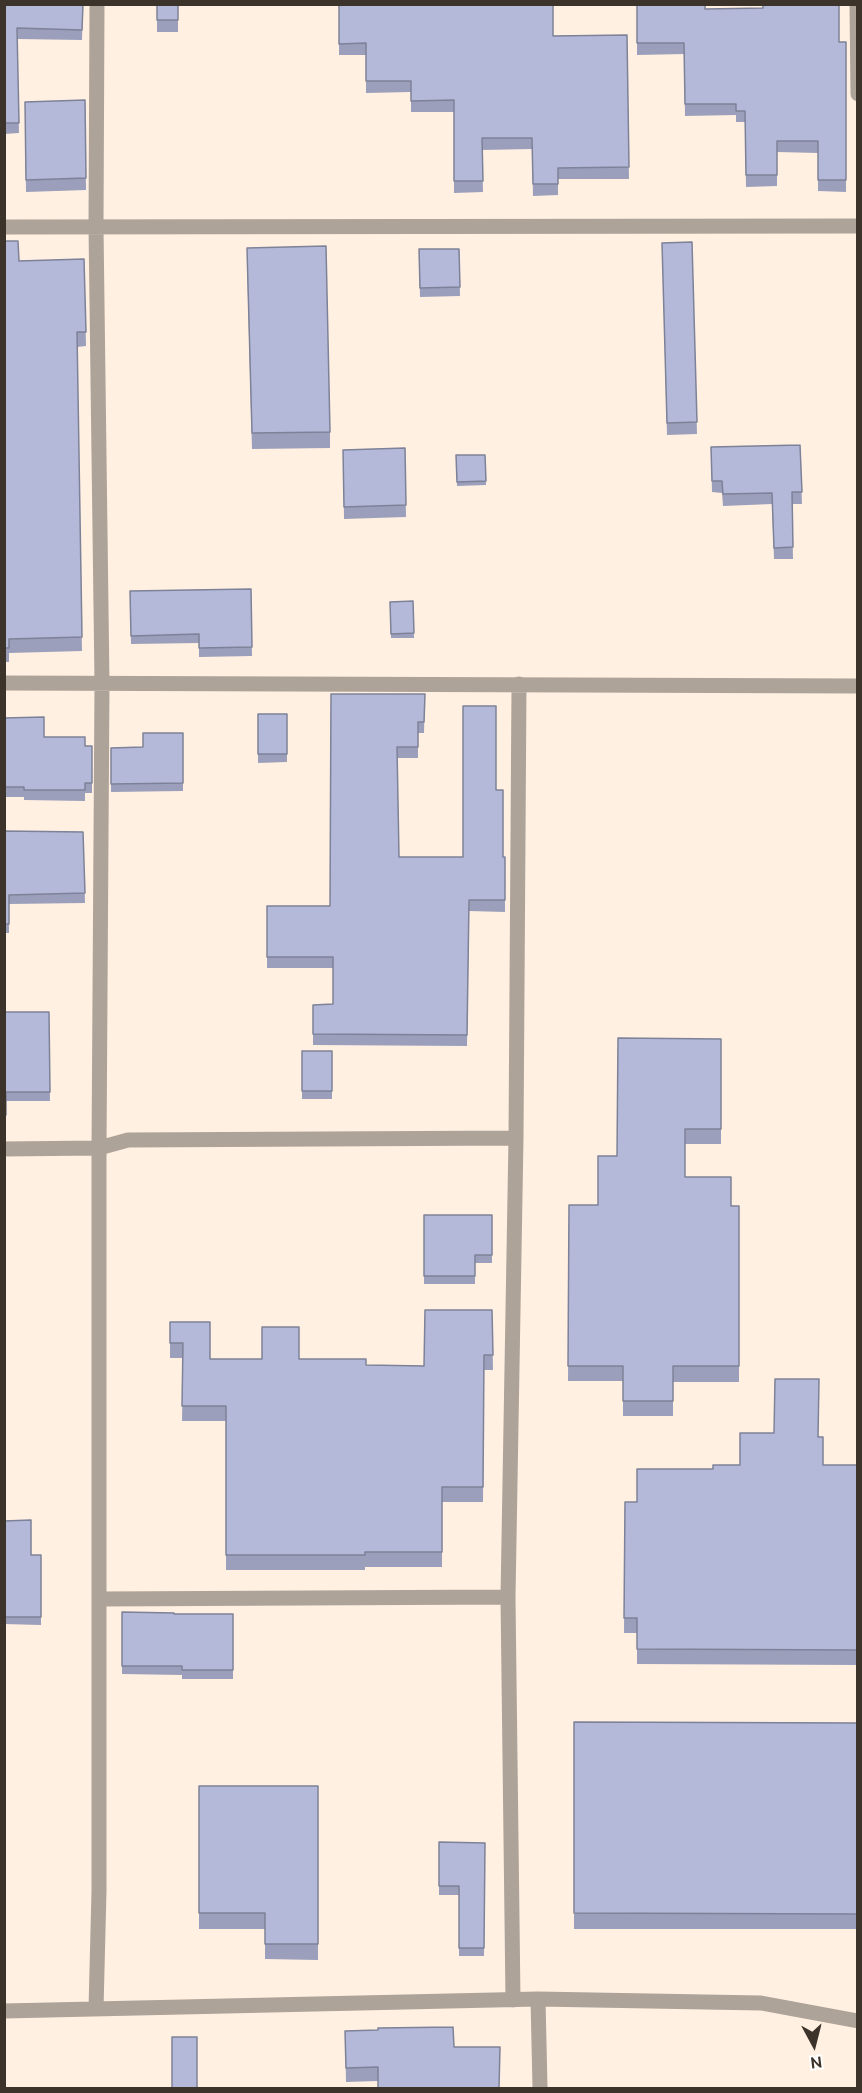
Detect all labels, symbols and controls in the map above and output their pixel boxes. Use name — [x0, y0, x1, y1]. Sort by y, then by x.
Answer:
north arrow — [784, 2015, 844, 2075]
text: N — [809, 2053, 823, 2073]

